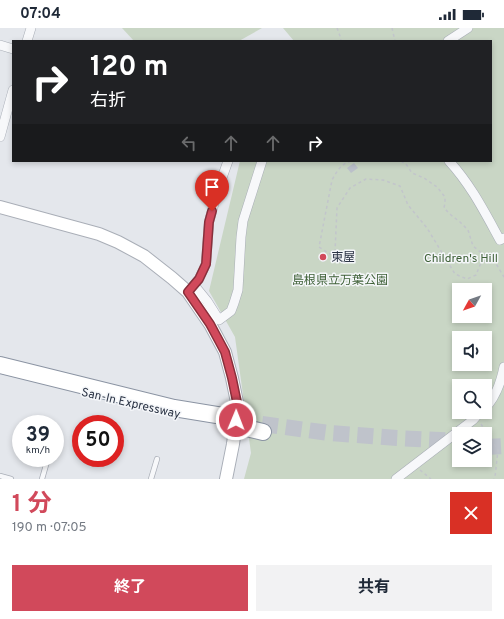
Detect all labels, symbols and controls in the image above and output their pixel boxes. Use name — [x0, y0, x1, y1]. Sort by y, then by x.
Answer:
text: 07:04 — [20, 5, 61, 24]
text: 120 m — [90, 50, 168, 86]
icon: right — [24, 56, 76, 108]
text: 右折 — [90, 90, 126, 113]
icon: left — [178, 132, 200, 154]
icon: ahead — [220, 132, 242, 154]
icon: ahead — [262, 132, 284, 154]
icon: right — [304, 132, 326, 154]
pin — [195, 170, 229, 211]
icon: arrive — [201, 176, 223, 198]
place label: 東屋 — [331, 250, 355, 266]
park label: Children's Hill — [424, 251, 498, 267]
marker: 東屋 — [318, 252, 328, 262]
park label: 島根県立万葉公園 — [292, 273, 388, 289]
north arrow — [452, 283, 492, 323]
map controls — [452, 283, 492, 467]
button: sound — [452, 331, 492, 371]
button: search — [452, 379, 492, 419]
street label: San-In Expressway — [80, 385, 182, 423]
position arrow — [215, 399, 257, 441]
speed limit sign: 50 — [72, 415, 124, 467]
text: 39 — [26, 423, 50, 449]
button: layers — [452, 427, 492, 467]
text: km/h — [26, 444, 50, 457]
text: 1 分 — [12, 490, 52, 520]
button: close — [450, 492, 492, 534]
text: 190 m · 07:05 — [12, 520, 87, 536]
button: 終了 — [12, 565, 248, 611]
button: 共有 — [256, 565, 492, 611]

